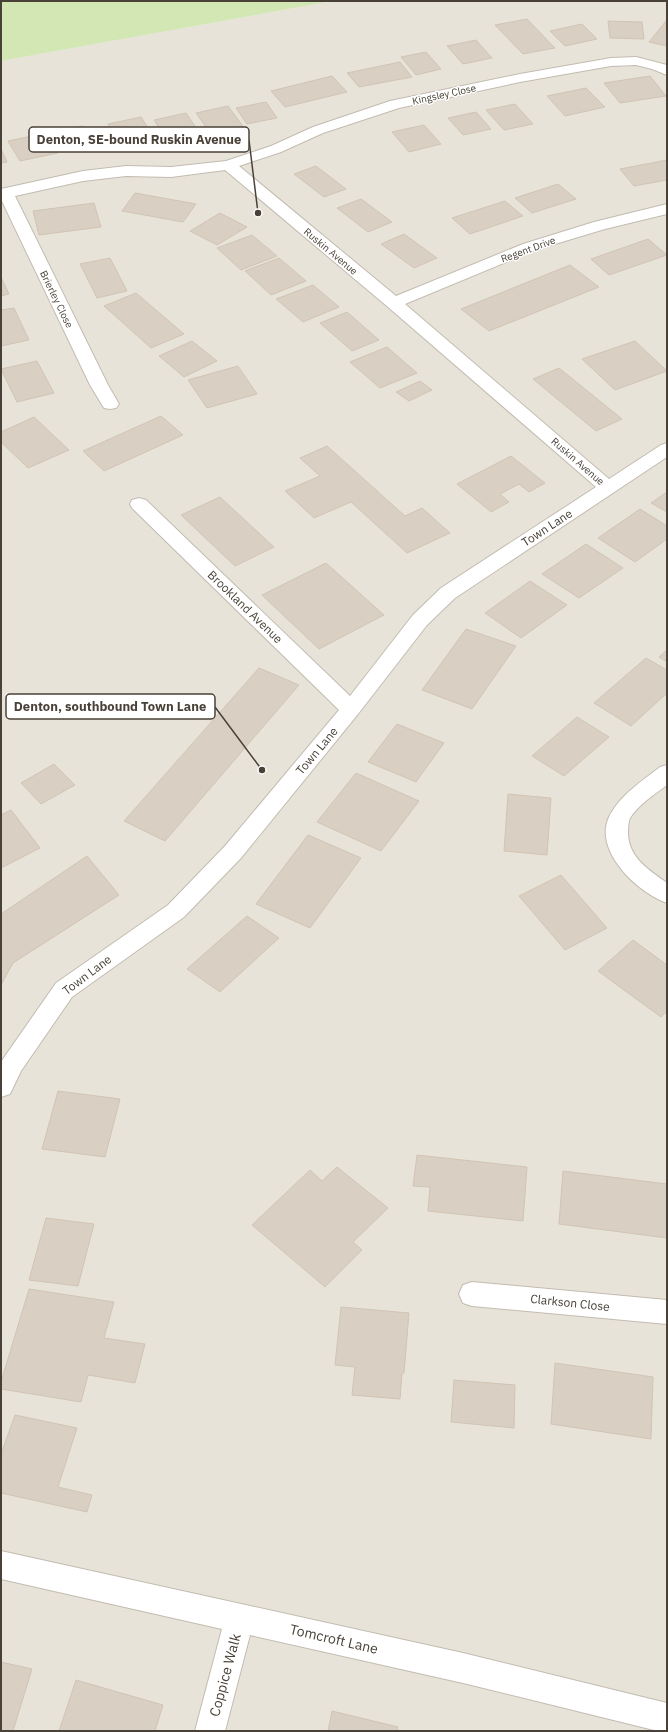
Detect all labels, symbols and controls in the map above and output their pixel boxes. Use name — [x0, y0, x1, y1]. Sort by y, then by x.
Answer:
street label: Kingsley Close — [411, 81, 478, 108]
callout: Denton, SE-bound Ruskin Avenue — [29, 127, 249, 152]
text: Denton, SE-bound Ruskin Avenue — [37, 131, 241, 148]
street label: Ruskin Avenue — [301, 225, 361, 278]
street label: Regent Drive — [499, 233, 558, 265]
street label: Brierley Close — [37, 268, 76, 331]
street label: Ruskin Avenue — [548, 435, 607, 488]
street label: Town Lane — [519, 505, 575, 550]
street label: Brookland Avenue — [205, 567, 286, 646]
callout: Denton, southbound Town Lane — [6, 694, 215, 719]
text: Denton, southbound Town Lane — [14, 698, 206, 715]
street label: Town Lane — [292, 724, 341, 777]
street label: Town Lane — [59, 951, 114, 998]
street label: Clarkson Close — [530, 1291, 611, 1314]
street label: Tomcroft Lane — [288, 1620, 380, 1658]
street label: Coppice Walk — [205, 1631, 245, 1718]

